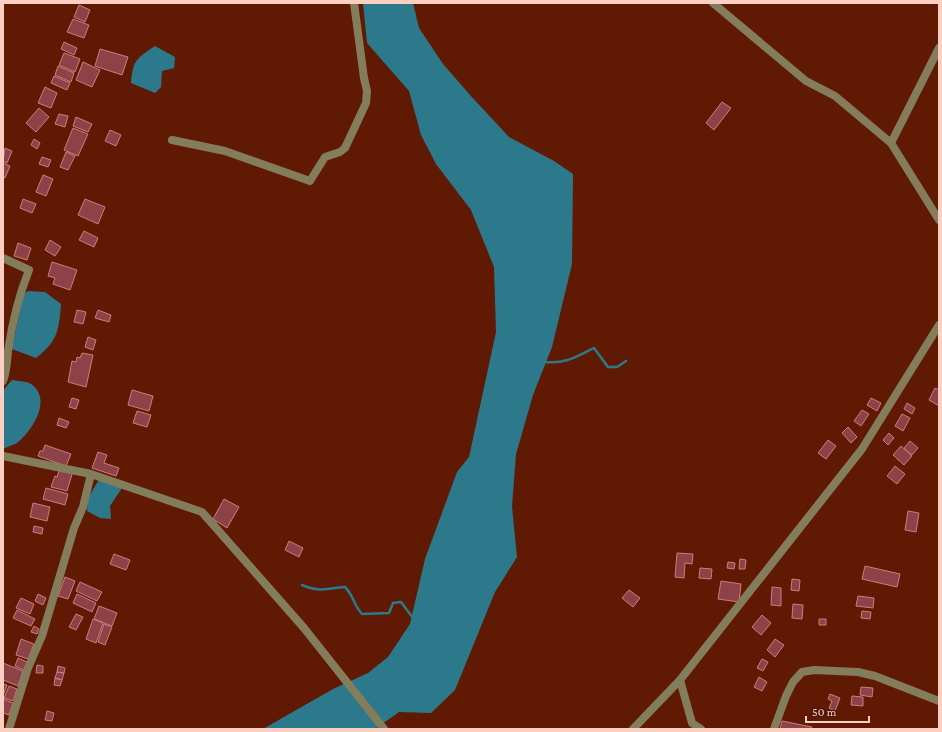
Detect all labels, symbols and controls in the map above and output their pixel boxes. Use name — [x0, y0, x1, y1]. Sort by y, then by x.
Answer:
scale bar — [806, 698, 869, 724]
text: 50 m — [812, 705, 837, 719]

